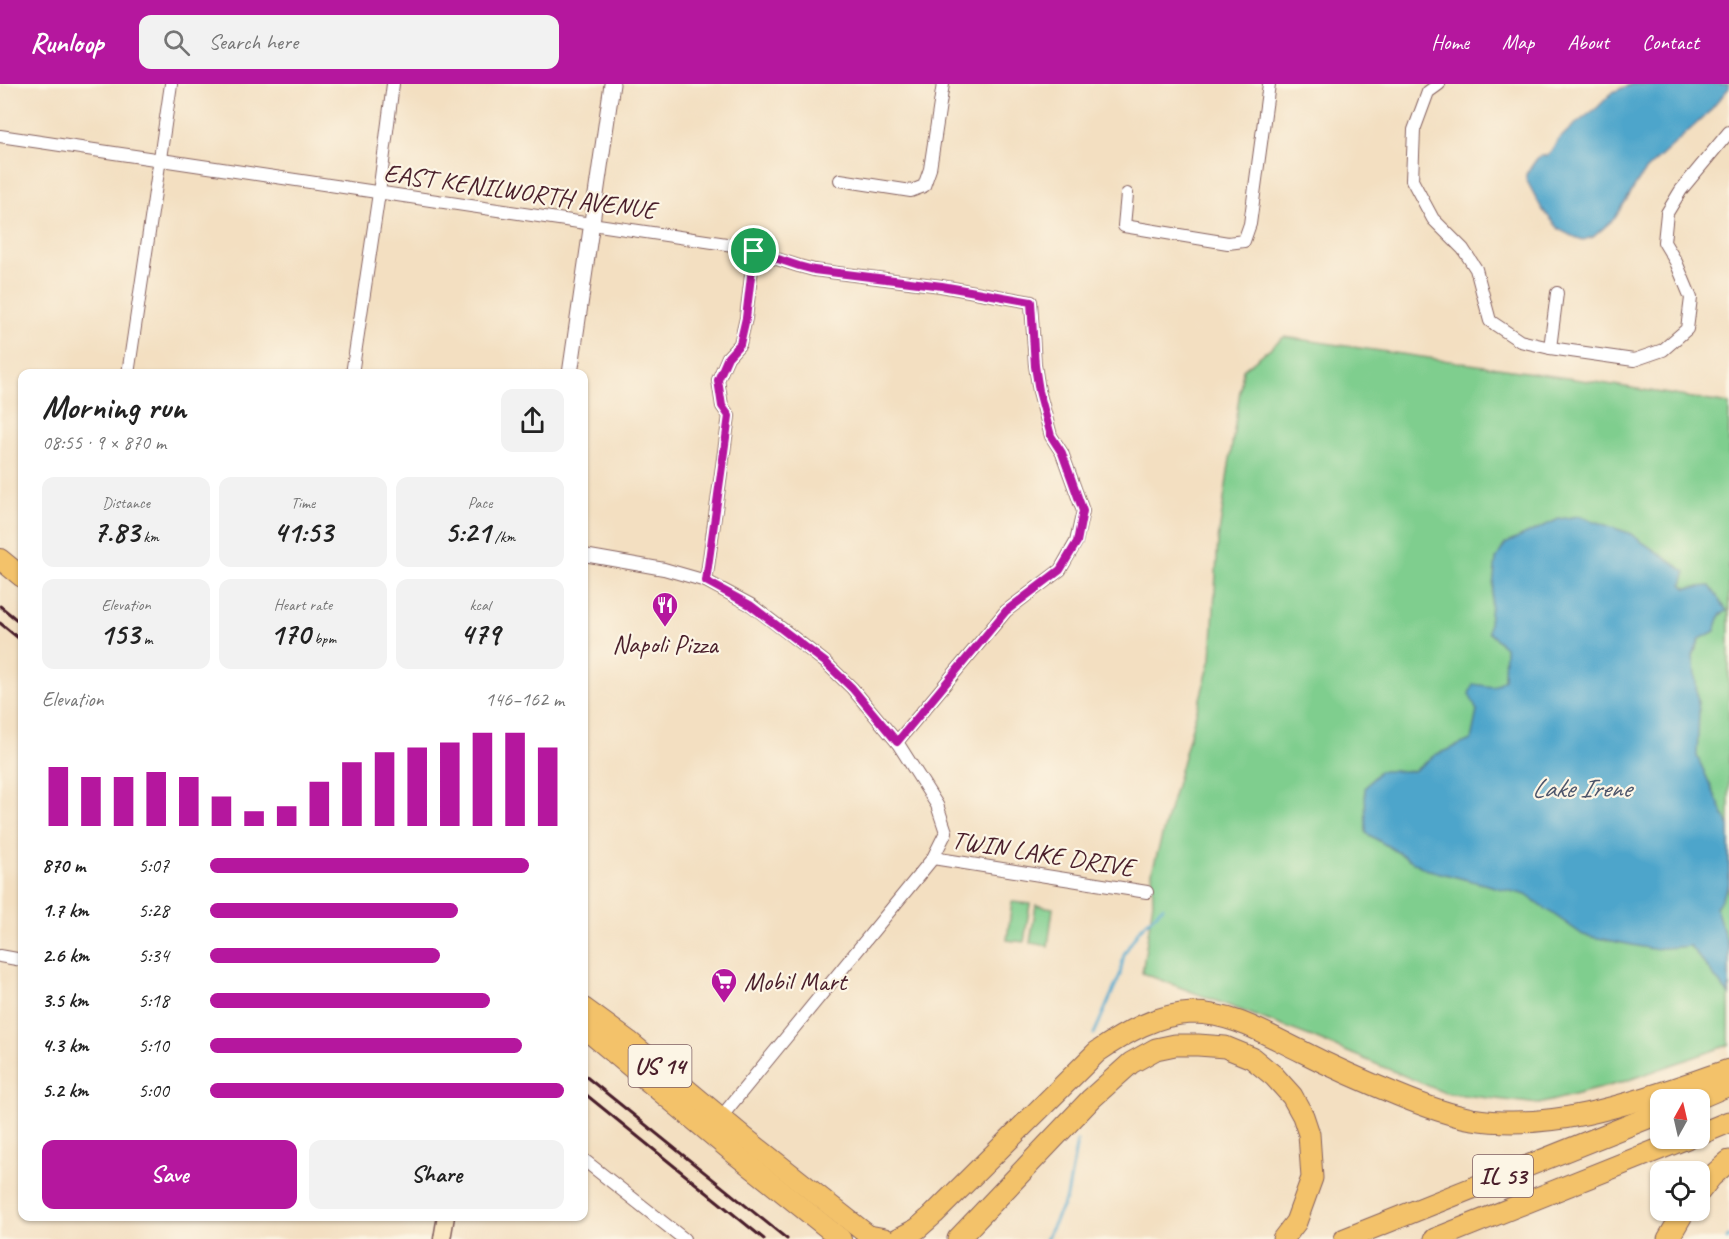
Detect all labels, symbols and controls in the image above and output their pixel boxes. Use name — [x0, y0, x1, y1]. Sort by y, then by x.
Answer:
search box — [139, 15, 559, 69]
text: Runloop — [30, 25, 103, 60]
icon: search — [160, 26, 193, 59]
text: Search here — [208, 28, 298, 56]
text: Home — [1431, 29, 1469, 55]
text: Map — [1502, 29, 1534, 55]
text: About — [1567, 29, 1609, 55]
text: Contact — [1642, 29, 1699, 55]
street label: EAST KENILWORTH AVENUE — [382, 156, 662, 227]
pin — [728, 225, 779, 276]
icon: arrive — [737, 234, 770, 267]
text: Morning run — [42, 386, 186, 428]
button: share — [501, 389, 564, 452]
text: 08:55 · 9 × 870 m — [42, 430, 166, 455]
text: Distance — [102, 493, 150, 513]
text: Time — [291, 493, 315, 513]
text: Pace — [468, 493, 492, 513]
text: 7.83 — [93, 513, 139, 551]
text: 41:53 — [273, 513, 333, 551]
text: 5:21 — [445, 513, 491, 551]
text: km — [139, 527, 159, 547]
text: /km — [491, 527, 515, 547]
restaurant icon: Napoli Pizza — [650, 590, 680, 628]
text: Elevation — [101, 595, 151, 615]
text: Heart rate — [274, 595, 332, 615]
text: kcal — [469, 595, 491, 615]
text: 153 — [100, 615, 140, 653]
text: 170 — [270, 615, 310, 653]
text: 479 — [460, 615, 500, 653]
place label: Napoli Pizza — [612, 628, 719, 661]
text: m — [140, 629, 152, 649]
text: bpm — [310, 629, 336, 649]
text: Elevation — [42, 687, 104, 712]
text: 146–162 m — [485, 687, 564, 712]
water label: Lake Irene — [1532, 771, 1635, 805]
street label: TWIN LAKE DRIVE — [950, 823, 1140, 885]
text: 870 m — [42, 853, 85, 878]
text: 5:07 — [138, 853, 169, 878]
text: 1.7 km — [42, 898, 88, 923]
text: 5:28 — [138, 898, 169, 923]
text: 2.6 km — [42, 943, 89, 968]
text: 5:34 — [138, 943, 169, 968]
place label: Mobil Mart — [744, 965, 848, 998]
supermarket icon: Mobil Mart — [709, 966, 739, 1004]
text: 3.5 km — [42, 988, 88, 1013]
text: 5:18 — [138, 988, 169, 1013]
text: 4.3 km — [42, 1033, 89, 1058]
text: 5:10 — [138, 1033, 169, 1058]
road number: US 14 — [628, 1045, 692, 1087]
text: 5.2 km — [42, 1078, 88, 1103]
text: 5:00 — [138, 1078, 169, 1103]
north arrow — [1650, 1089, 1710, 1149]
map controls — [1650, 1089, 1710, 1221]
button: Save — [42, 1140, 297, 1209]
button: Share — [309, 1140, 564, 1209]
road number: IL 53 — [1473, 1155, 1533, 1197]
button: locate — [1650, 1161, 1710, 1221]

